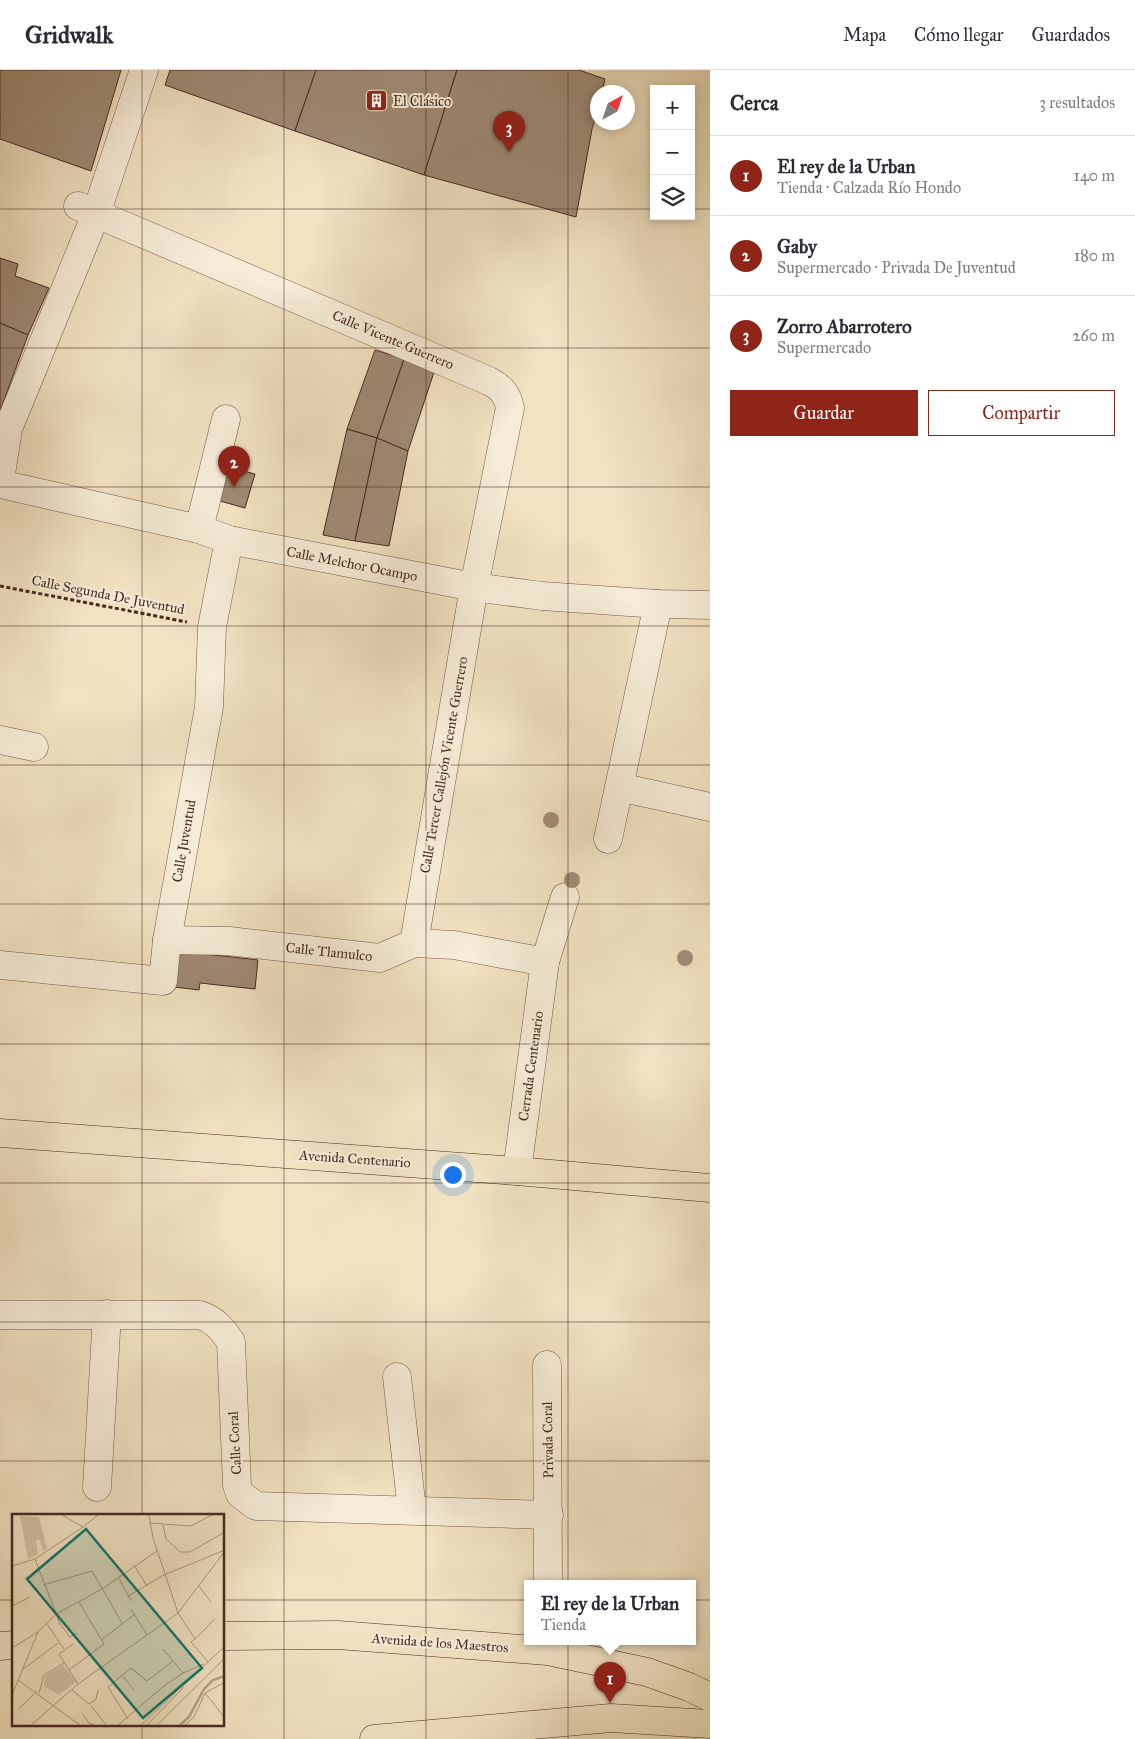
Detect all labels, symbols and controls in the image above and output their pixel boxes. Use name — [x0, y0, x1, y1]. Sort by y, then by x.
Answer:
text: Gridwalk — [25, 20, 113, 50]
text: Mapa — [843, 24, 886, 46]
text: Cómo llegar — [914, 24, 1004, 46]
text: Guardados — [1032, 24, 1110, 46]
north arrow — [590, 85, 635, 130]
map controls — [650, 85, 695, 220]
button: + — [650, 85, 695, 130]
building icon: El Clásico — [365, 89, 389, 113]
text: Cerca — [730, 90, 779, 116]
place label: El Clásico — [393, 93, 451, 110]
text: 3 resultados — [1040, 93, 1115, 112]
pin: 3 — [493, 111, 525, 152]
button: − — [650, 130, 695, 175]
text: El rey de la Urban — [777, 155, 916, 178]
text: 1 — [743, 166, 749, 185]
text: 140 m — [1074, 166, 1115, 185]
button: layers — [650, 175, 695, 220]
text: Tienda · Calzada Río Hondo — [777, 178, 961, 197]
text: Gaby — [777, 235, 817, 258]
text: 2 — [742, 246, 750, 265]
text: 180 m — [1074, 246, 1115, 265]
text: Supermercado · Privada De Juventud — [777, 258, 1016, 277]
street label: Calle Vicente Guerrero — [330, 307, 456, 373]
text: Zorro Abarrotero — [777, 315, 912, 338]
text: 3 — [743, 326, 749, 345]
text: 260 m — [1073, 326, 1115, 345]
text: Supermercado — [777, 338, 871, 357]
button: Guardar — [730, 390, 918, 436]
button: Compartir — [928, 390, 1115, 436]
pin: 2 — [218, 446, 250, 487]
street label: Calle Melchor Ocampo — [285, 543, 419, 585]
street label: Calle Segunda De Juventud — [30, 572, 186, 619]
street label: Calle Tercer Callejón Vicente Guerrero — [417, 655, 471, 875]
street label: Calle Juventud — [168, 798, 201, 884]
street label: Calle Tlamulco — [285, 939, 373, 965]
street label: Cerrada Centenario — [515, 1010, 547, 1122]
street label: Avenida Centenario — [298, 1147, 411, 1171]
your location — [440, 1162, 466, 1188]
street label: Privada Coral — [539, 1401, 557, 1479]
street label: Calle Coral — [225, 1411, 245, 1475]
inset map — [12, 1514, 225, 1726]
popup — [524, 1580, 696, 1645]
text: El rey de la Urban — [541, 1592, 679, 1615]
text: Tienda — [541, 1615, 586, 1634]
street label: Avenida de los Maestros — [370, 1630, 509, 1656]
pin: 1 — [594, 1662, 626, 1703]

